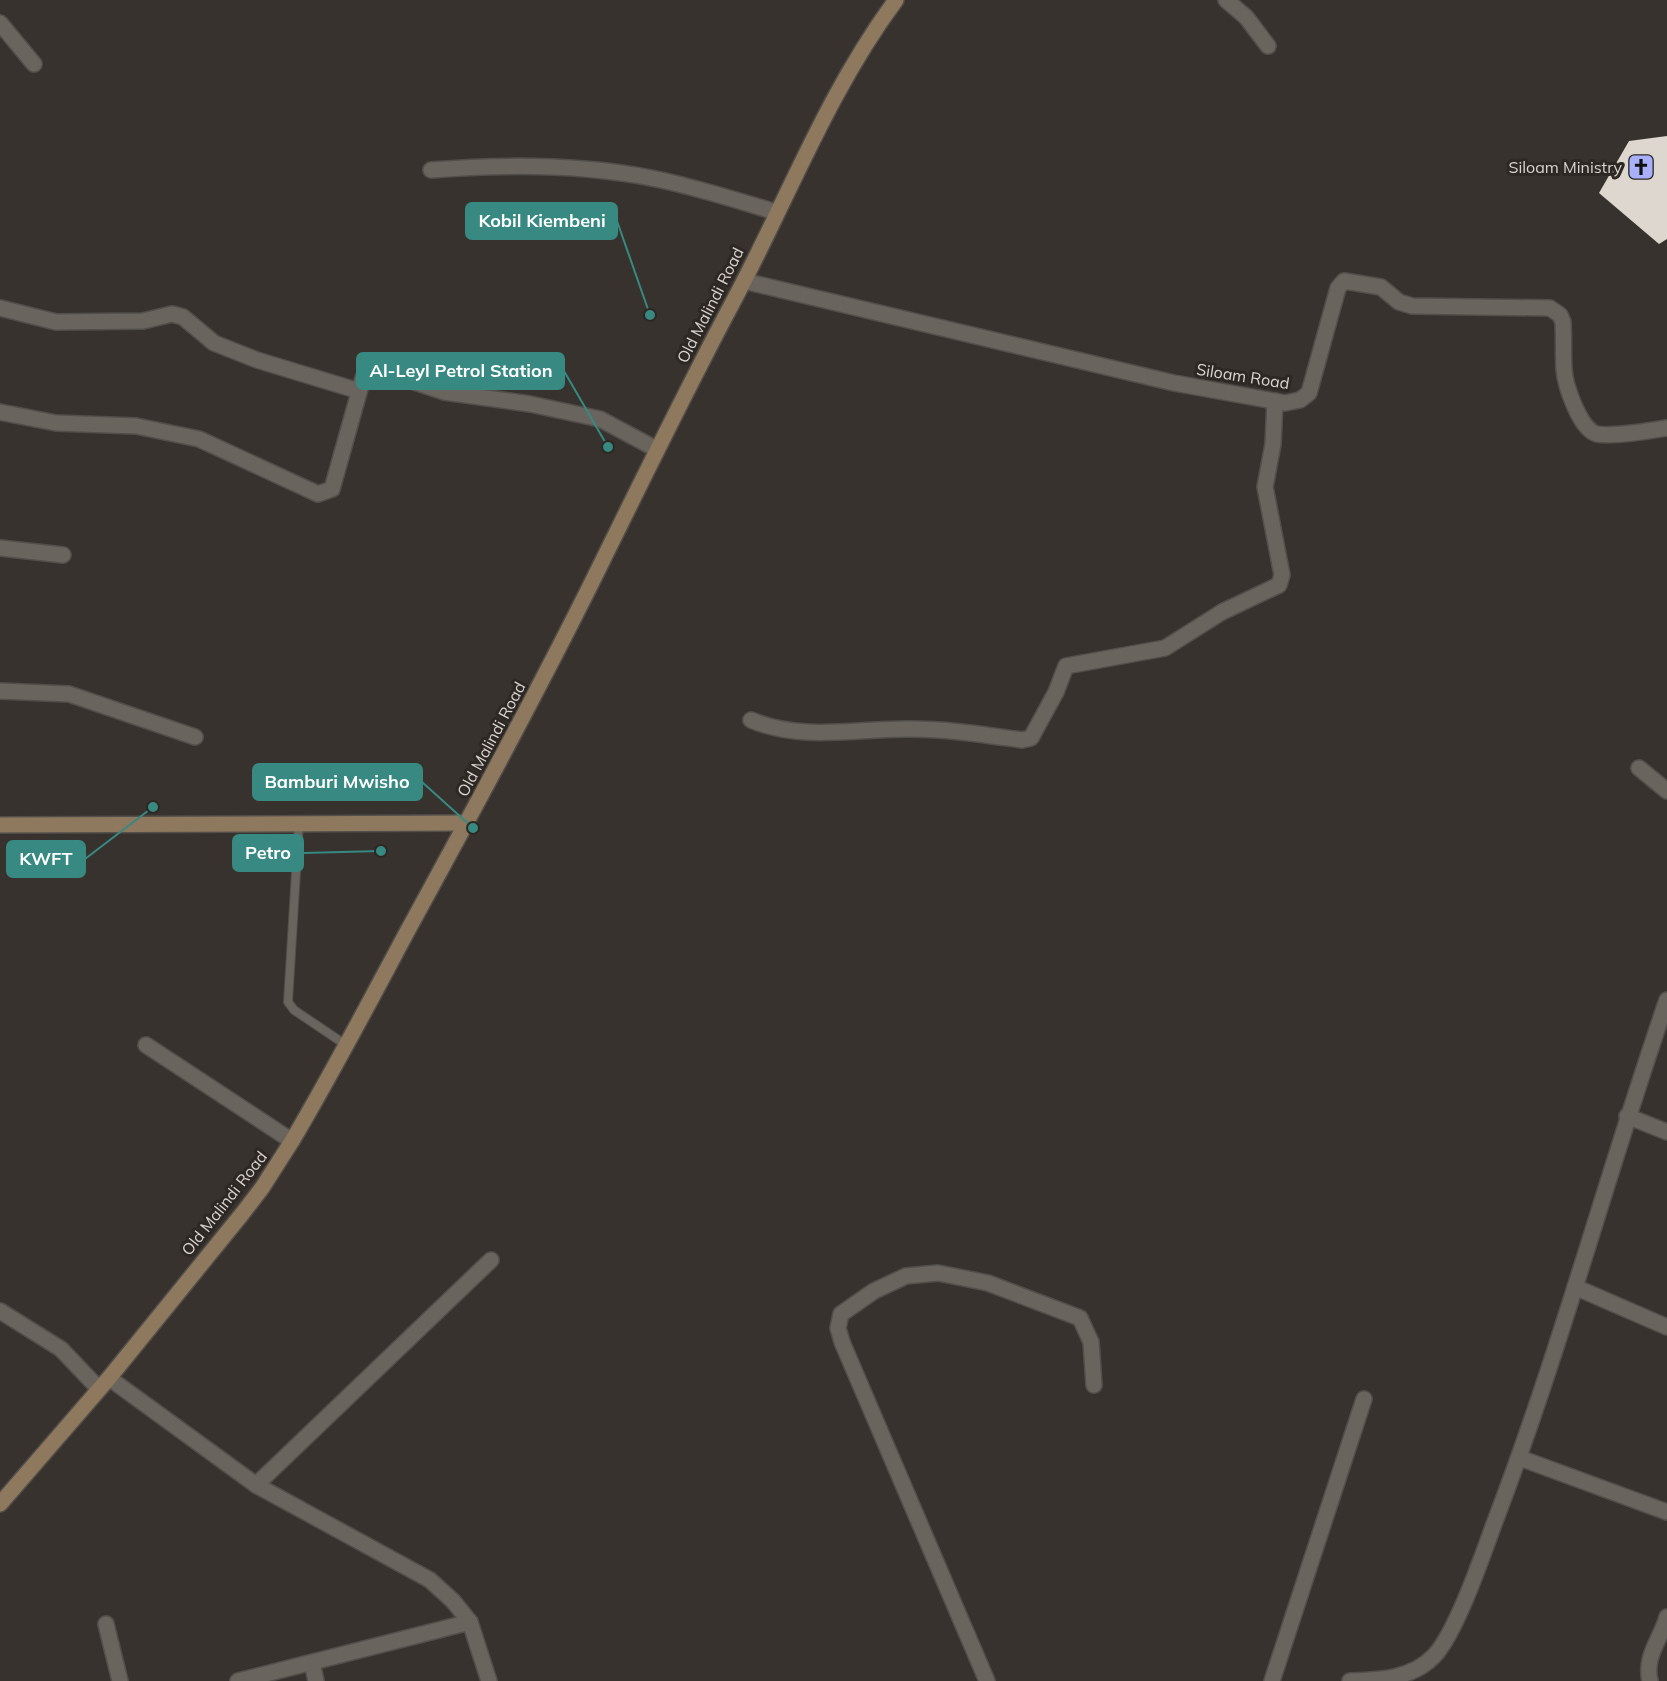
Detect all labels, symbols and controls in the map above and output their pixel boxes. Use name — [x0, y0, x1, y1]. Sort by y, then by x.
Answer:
church icon: Siloam Ministry — [1626, 152, 1656, 182]
place label: Siloam Ministry — [1508, 157, 1622, 177]
callout: Kobil Kiembeni — [466, 203, 617, 239]
text: Kobil Kiembeni — [478, 209, 606, 232]
street label: Old Malindi Road — [672, 244, 748, 366]
callout: Al-Leyl Petrol Station — [357, 353, 564, 389]
text: Al-Leyl Petrol Station — [369, 359, 553, 382]
street label: Siloam Road — [1195, 359, 1291, 393]
street label: Old Malindi Road — [452, 678, 530, 800]
callout: Bamburi Mwisho — [253, 764, 422, 800]
text: Bamburi Mwisho — [264, 770, 410, 793]
callout: Petro — [233, 835, 303, 871]
callout: KWFT — [7, 841, 85, 877]
text: Petro — [245, 841, 291, 864]
text: KWFT — [19, 847, 73, 870]
street label: Old Malindi Road — [177, 1147, 271, 1259]

